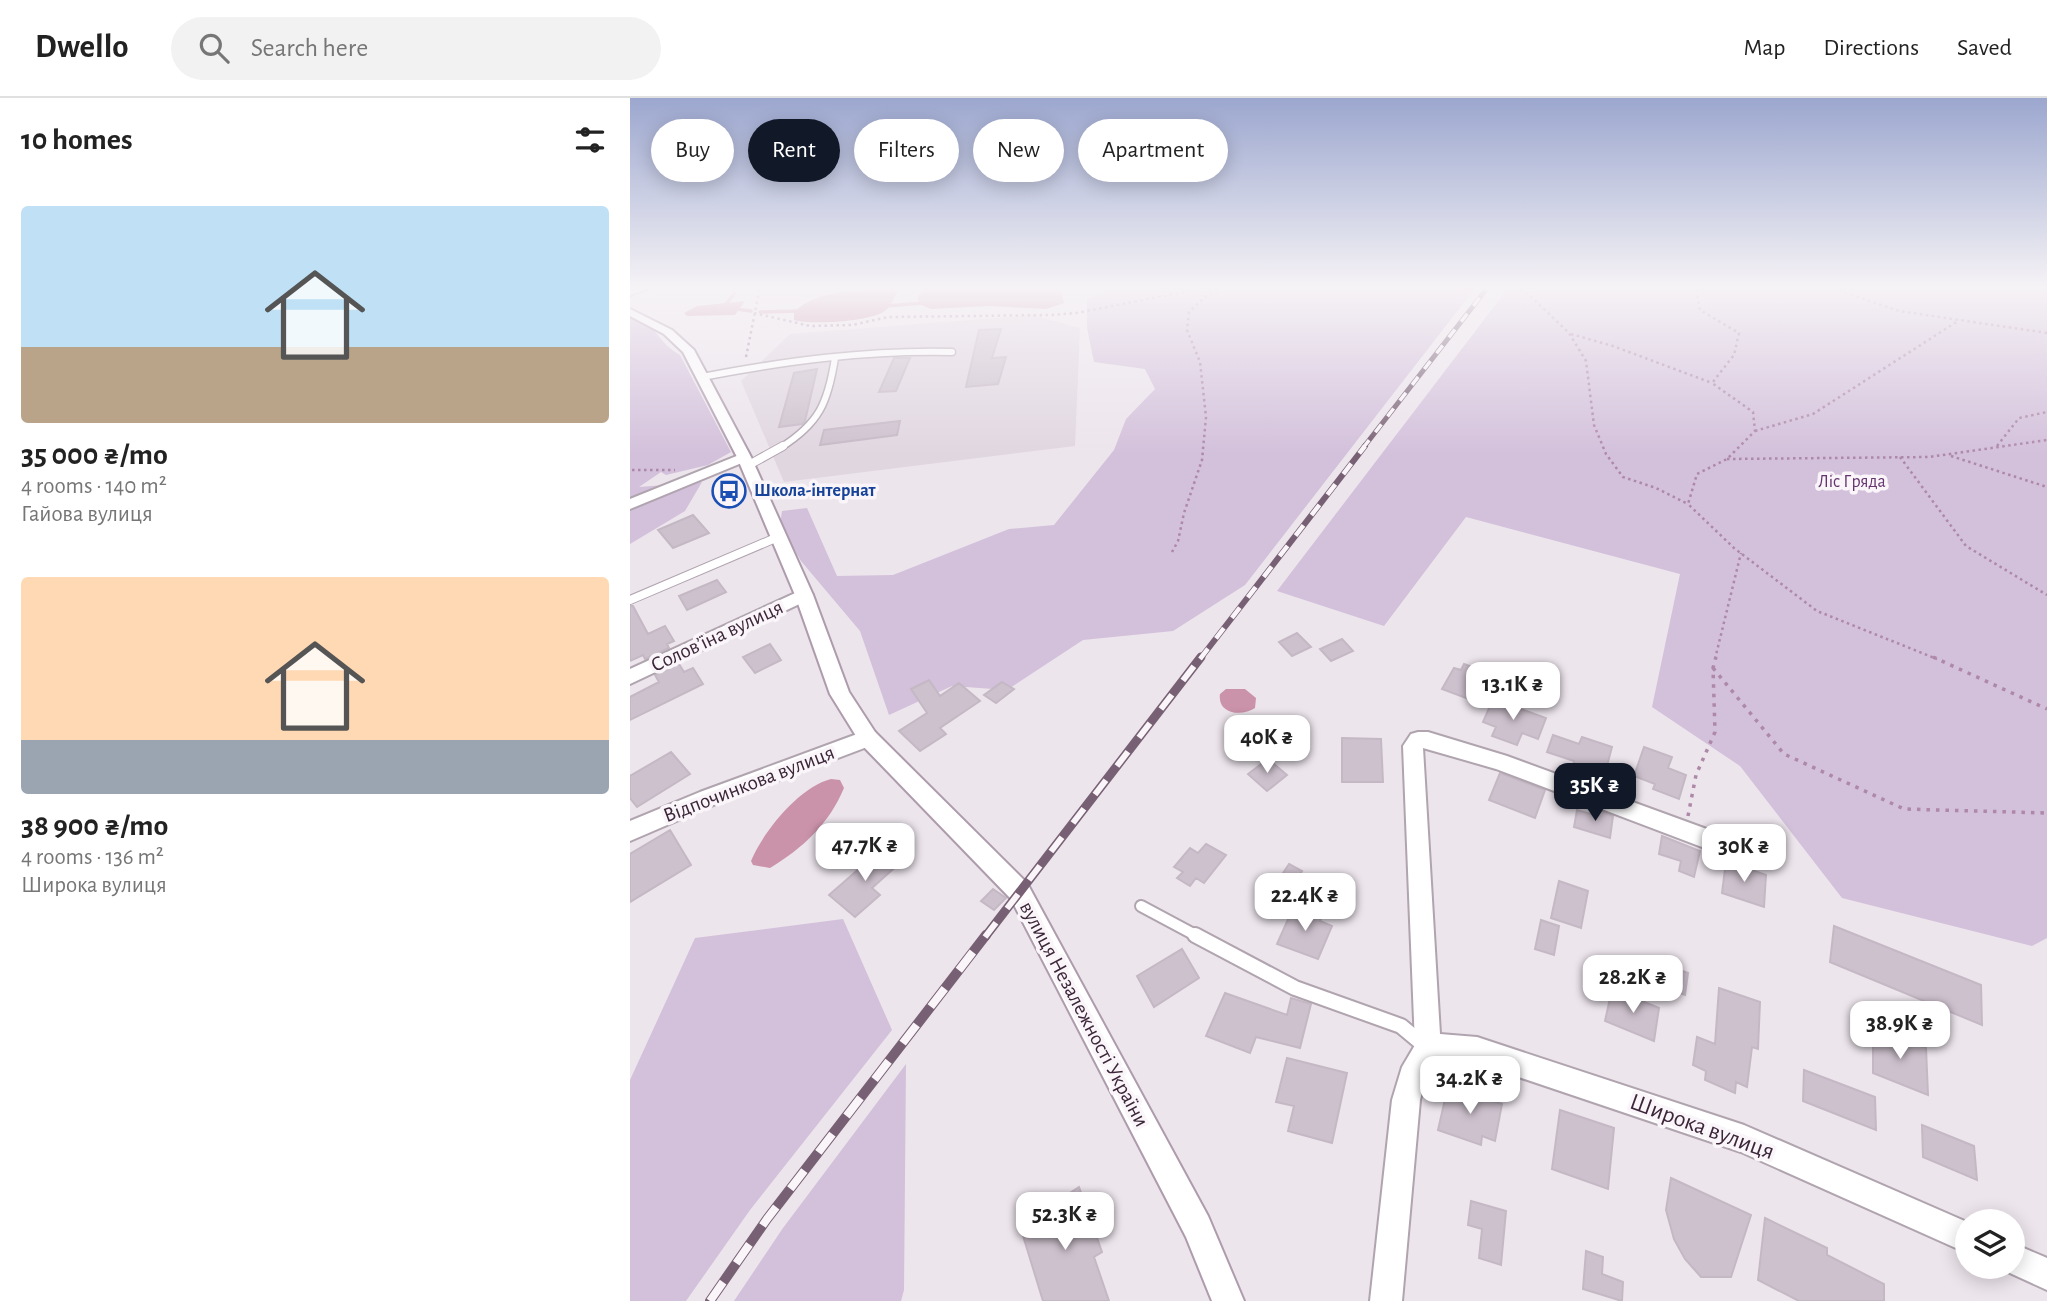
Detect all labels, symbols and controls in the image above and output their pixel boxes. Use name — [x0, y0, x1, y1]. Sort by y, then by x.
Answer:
search box — [171, 17, 661, 80]
icon: search — [195, 29, 233, 67]
text: Dwello — [35, 31, 129, 64]
text: Search here — [251, 35, 368, 61]
text: Map — [1743, 36, 1785, 60]
text: Directions — [1823, 36, 1919, 60]
text: Saved — [1957, 36, 2012, 60]
chip: Buy — [651, 119, 734, 182]
chip: Rent — [748, 119, 840, 182]
chip: Filters — [854, 119, 959, 182]
chip: New — [973, 119, 1064, 182]
chip: Apartment — [1078, 119, 1228, 182]
icon: filters — [571, 121, 609, 159]
text: 10 homes — [21, 125, 132, 155]
icon: home — [252, 252, 378, 378]
text: 35 000 ₴/mo — [21, 440, 168, 470]
bus stop icon: Школа-інтернат — [710, 472, 748, 510]
park label: Ліс Гряда — [1818, 473, 1886, 491]
text: 4 rooms · 140 m² — [21, 475, 167, 498]
place label: Школа-інтернат — [754, 482, 877, 500]
text: Гайова вулиця — [21, 503, 153, 526]
street label: Соловʼїна вулиця — [648, 596, 786, 676]
icon: home — [252, 623, 378, 749]
pin: 13.1K ₴ — [1448, 662, 1578, 722]
text: 13.1K ₴ — [1482, 673, 1544, 696]
pin: 40K ₴ — [1218, 716, 1316, 775]
text: 40K ₴ — [1240, 726, 1294, 749]
street label: Відпочинкова вулиця — [661, 742, 837, 826]
pin: 35K ₴ — [1546, 764, 1644, 823]
text: 35K ₴ — [1570, 774, 1620, 797]
text: 38 900 ₴/mo — [21, 811, 168, 841]
pin: 47.7K ₴ — [800, 824, 930, 883]
pin: 30K ₴ — [1695, 824, 1793, 884]
text: 47.7K ₴ — [832, 834, 898, 857]
text: 30K ₴ — [1718, 835, 1770, 858]
text: 4 rooms · 136 m² — [21, 846, 164, 869]
text: Широка вулиця — [21, 874, 167, 897]
pin: 22.4K ₴ — [1240, 874, 1370, 933]
text: 22.4K ₴ — [1271, 884, 1339, 907]
street label: вулиця Незалежності України — [1016, 898, 1152, 1130]
pin: 28.2K ₴ — [1568, 956, 1698, 1015]
text: 28.2K ₴ — [1599, 966, 1667, 989]
pin: 38.9K ₴ — [1835, 1002, 1965, 1061]
text: 38.9K ₴ — [1866, 1012, 1934, 1035]
pin: 34.2K ₴ — [1405, 1056, 1535, 1116]
text: 34.2K ₴ — [1436, 1067, 1504, 1090]
street label: Широка вулиця — [1626, 1090, 1778, 1164]
pin: 52.3K ₴ — [1000, 1192, 1130, 1252]
text: 52.3K ₴ — [1032, 1203, 1098, 1226]
map controls — [1955, 1209, 2025, 1279]
button: layers — [1955, 1209, 2025, 1279]

